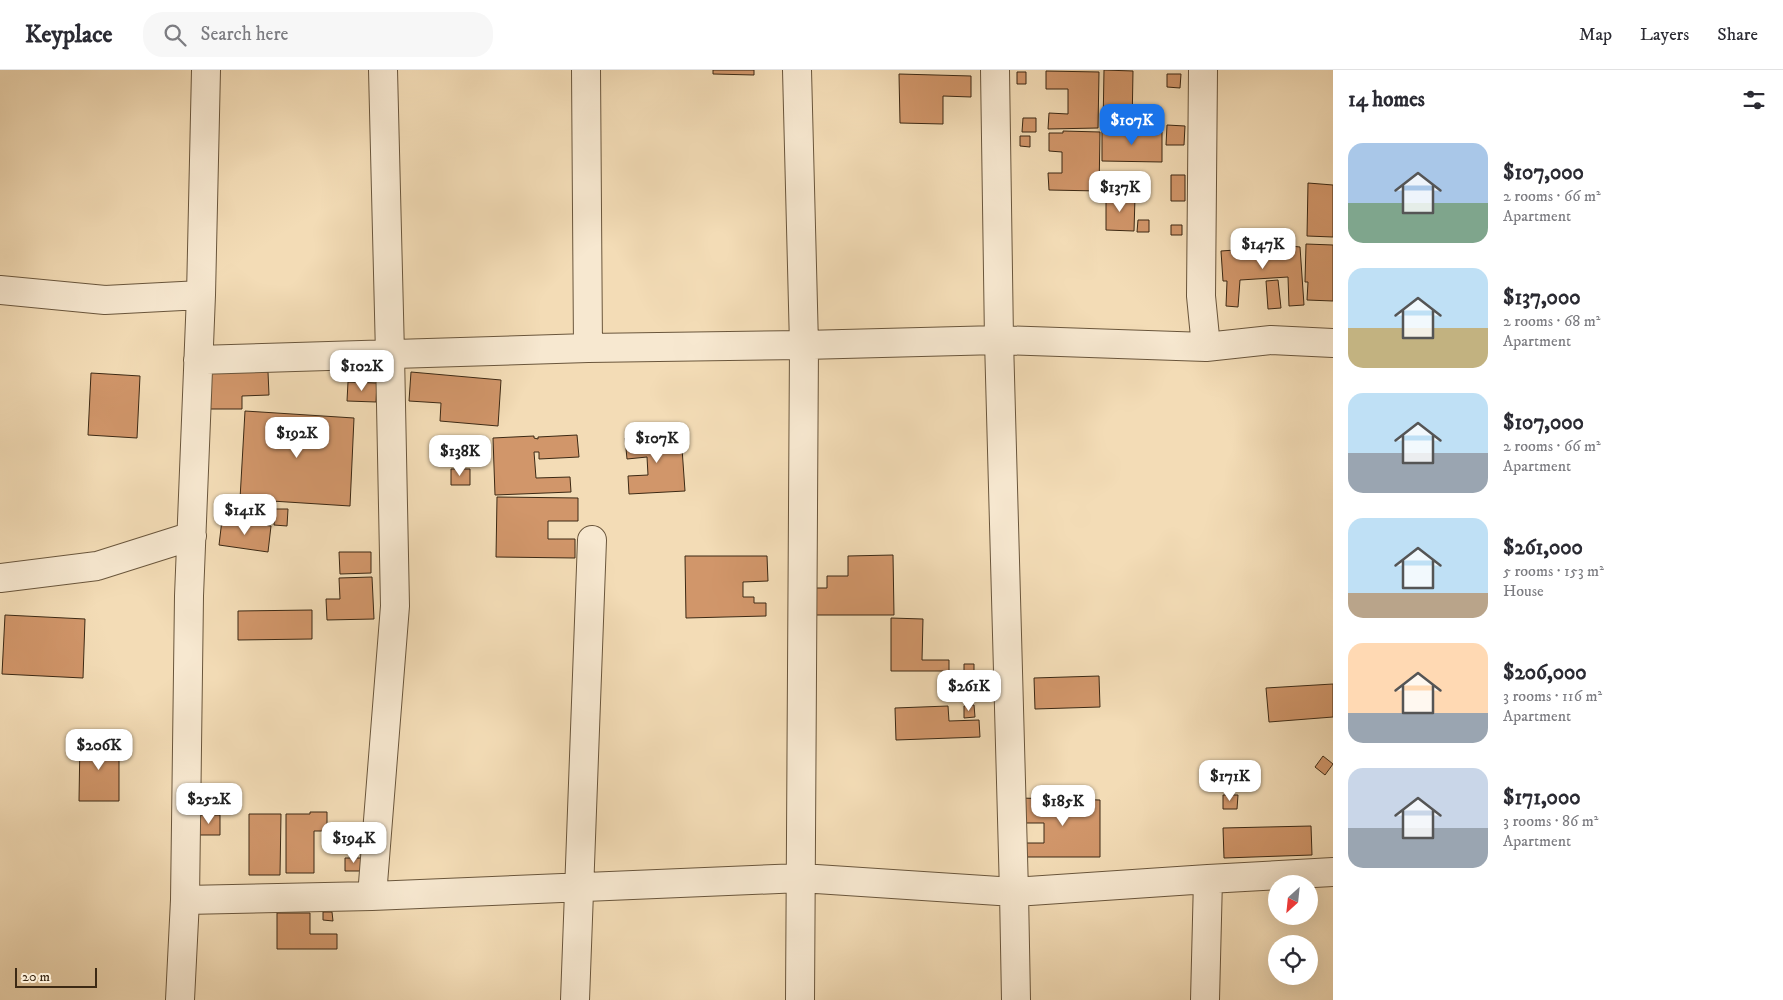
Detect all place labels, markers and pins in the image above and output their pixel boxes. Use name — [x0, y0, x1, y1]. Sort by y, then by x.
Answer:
pin: $107K — [1097, 104, 1167, 146]
pin: $137K — [1085, 170, 1155, 213]
pin: $147K — [1228, 228, 1298, 270]
pin: $102K — [327, 350, 397, 392]
pin: $192K — [262, 416, 332, 459]
pin: $107K — [622, 422, 692, 464]
pin: $138K — [425, 434, 495, 477]
pin: $141K — [210, 494, 280, 536]
pin: $261K — [934, 670, 1004, 712]
pin: $206K — [64, 728, 134, 771]
pin: $171K — [1195, 760, 1265, 802]
pin: $252K — [174, 782, 244, 825]
pin: $185K — [1028, 784, 1098, 827]
pin: $194K — [319, 822, 389, 864]

